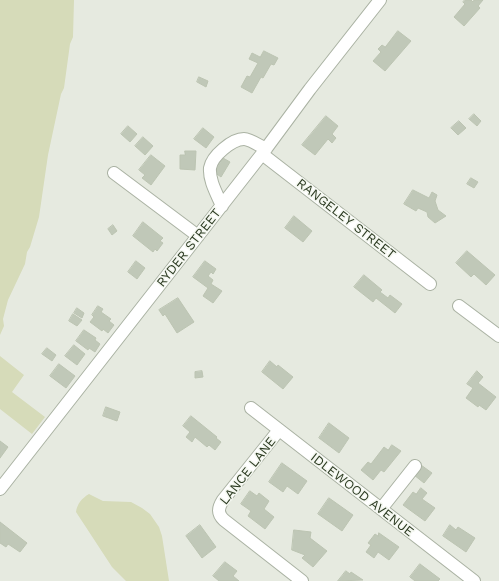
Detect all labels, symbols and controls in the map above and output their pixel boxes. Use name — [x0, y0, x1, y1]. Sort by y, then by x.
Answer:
street label: RANGELEY STREET — [293, 176, 399, 262]
street label: RYDER STREET — [154, 206, 224, 290]
street label: LANCE LANE — [217, 434, 279, 508]
street label: IDLEWOOD AVENUE — [307, 450, 417, 540]

